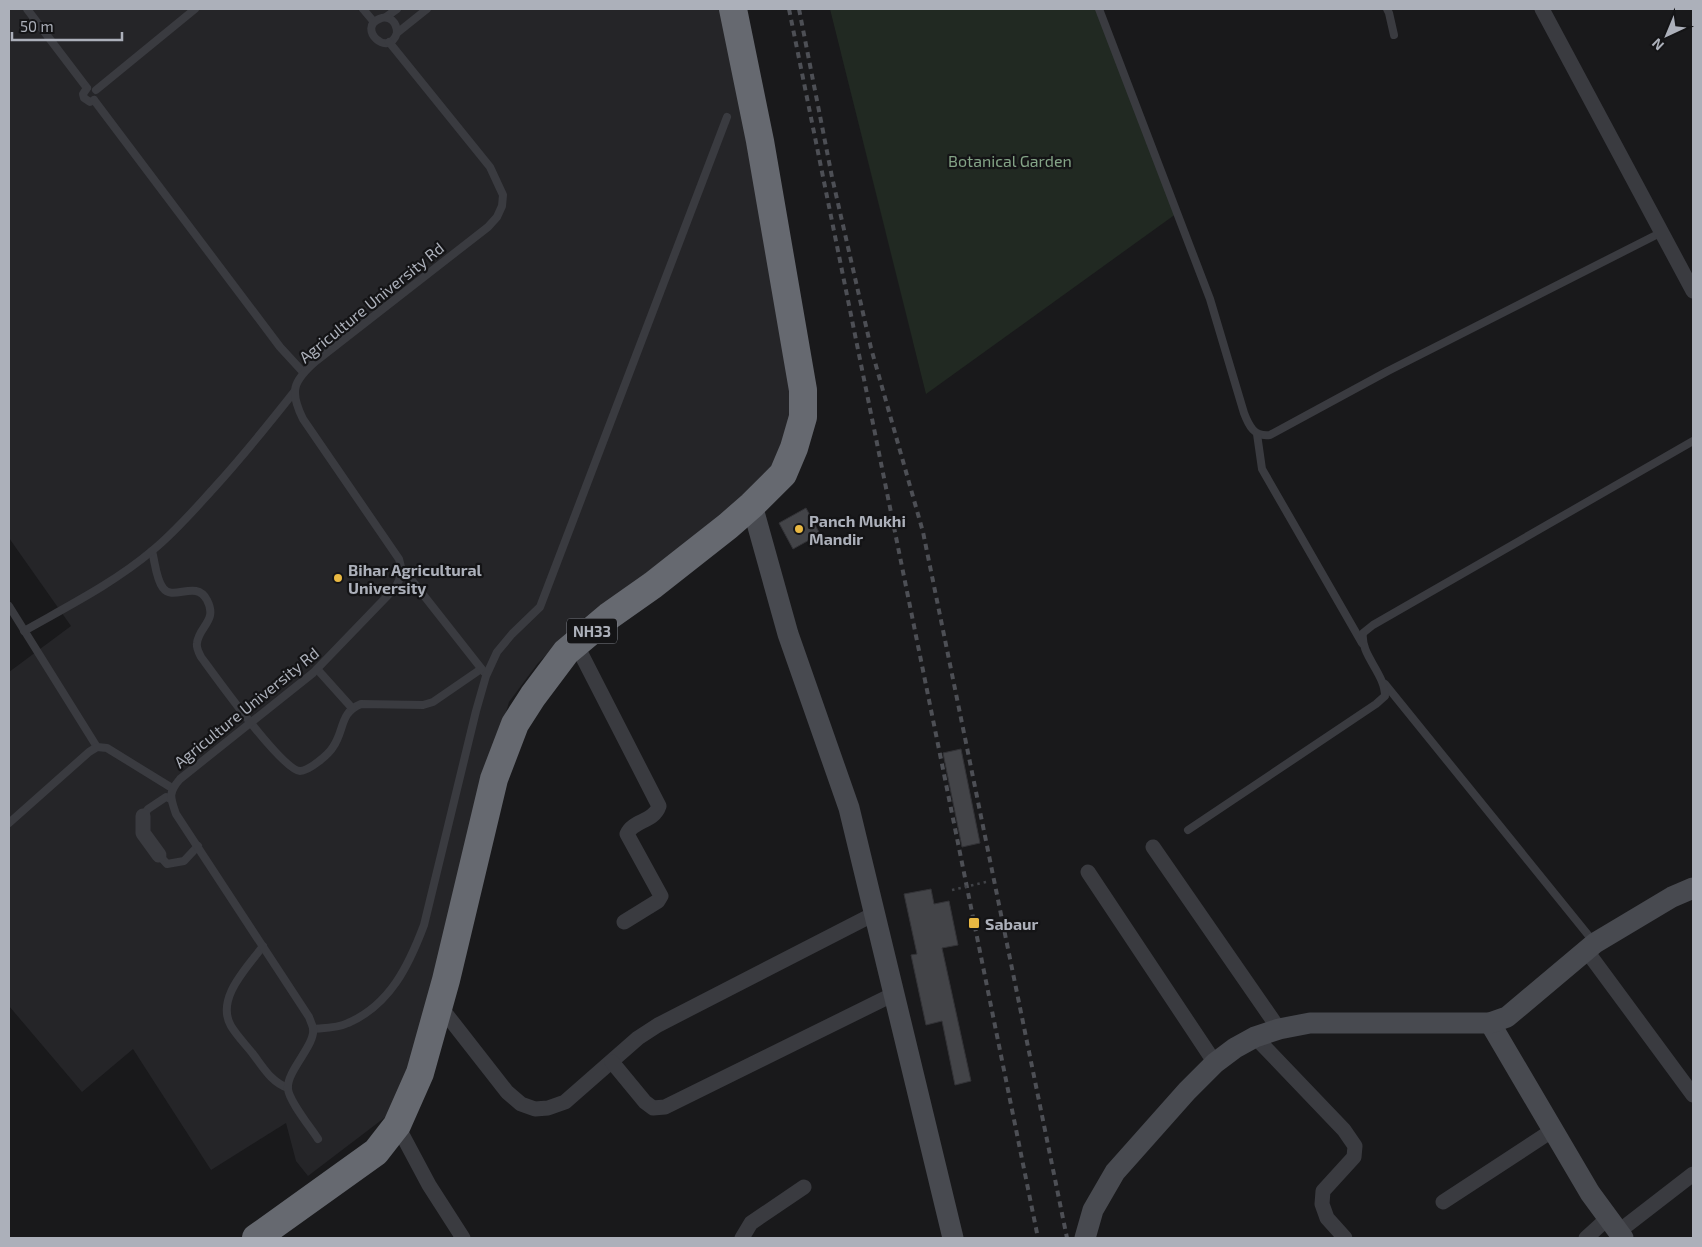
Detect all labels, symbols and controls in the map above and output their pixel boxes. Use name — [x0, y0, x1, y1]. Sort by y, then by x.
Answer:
scale bar — [12, 10, 122, 42]
north arrow — [1642, 10, 1692, 60]
text: 50 m — [20, 17, 54, 35]
text: N — [1648, 35, 1667, 54]
park label: Botanical Garden — [948, 151, 1072, 170]
street label: Agriculture University Rd — [295, 238, 447, 366]
place label: Panch Mukhi Mandir — [809, 511, 906, 548]
marker: Panch Mukhi Mandir — [793, 523, 805, 535]
place label: Bihar Agricultural University — [348, 560, 483, 598]
marker: Bihar Agricultural University — [332, 572, 344, 584]
road number: NH33 — [567, 618, 617, 644]
street label: Agriculture University Rd — [170, 643, 322, 771]
place label: Sabaur — [985, 914, 1039, 933]
marker: Sabaur — [967, 916, 981, 930]

